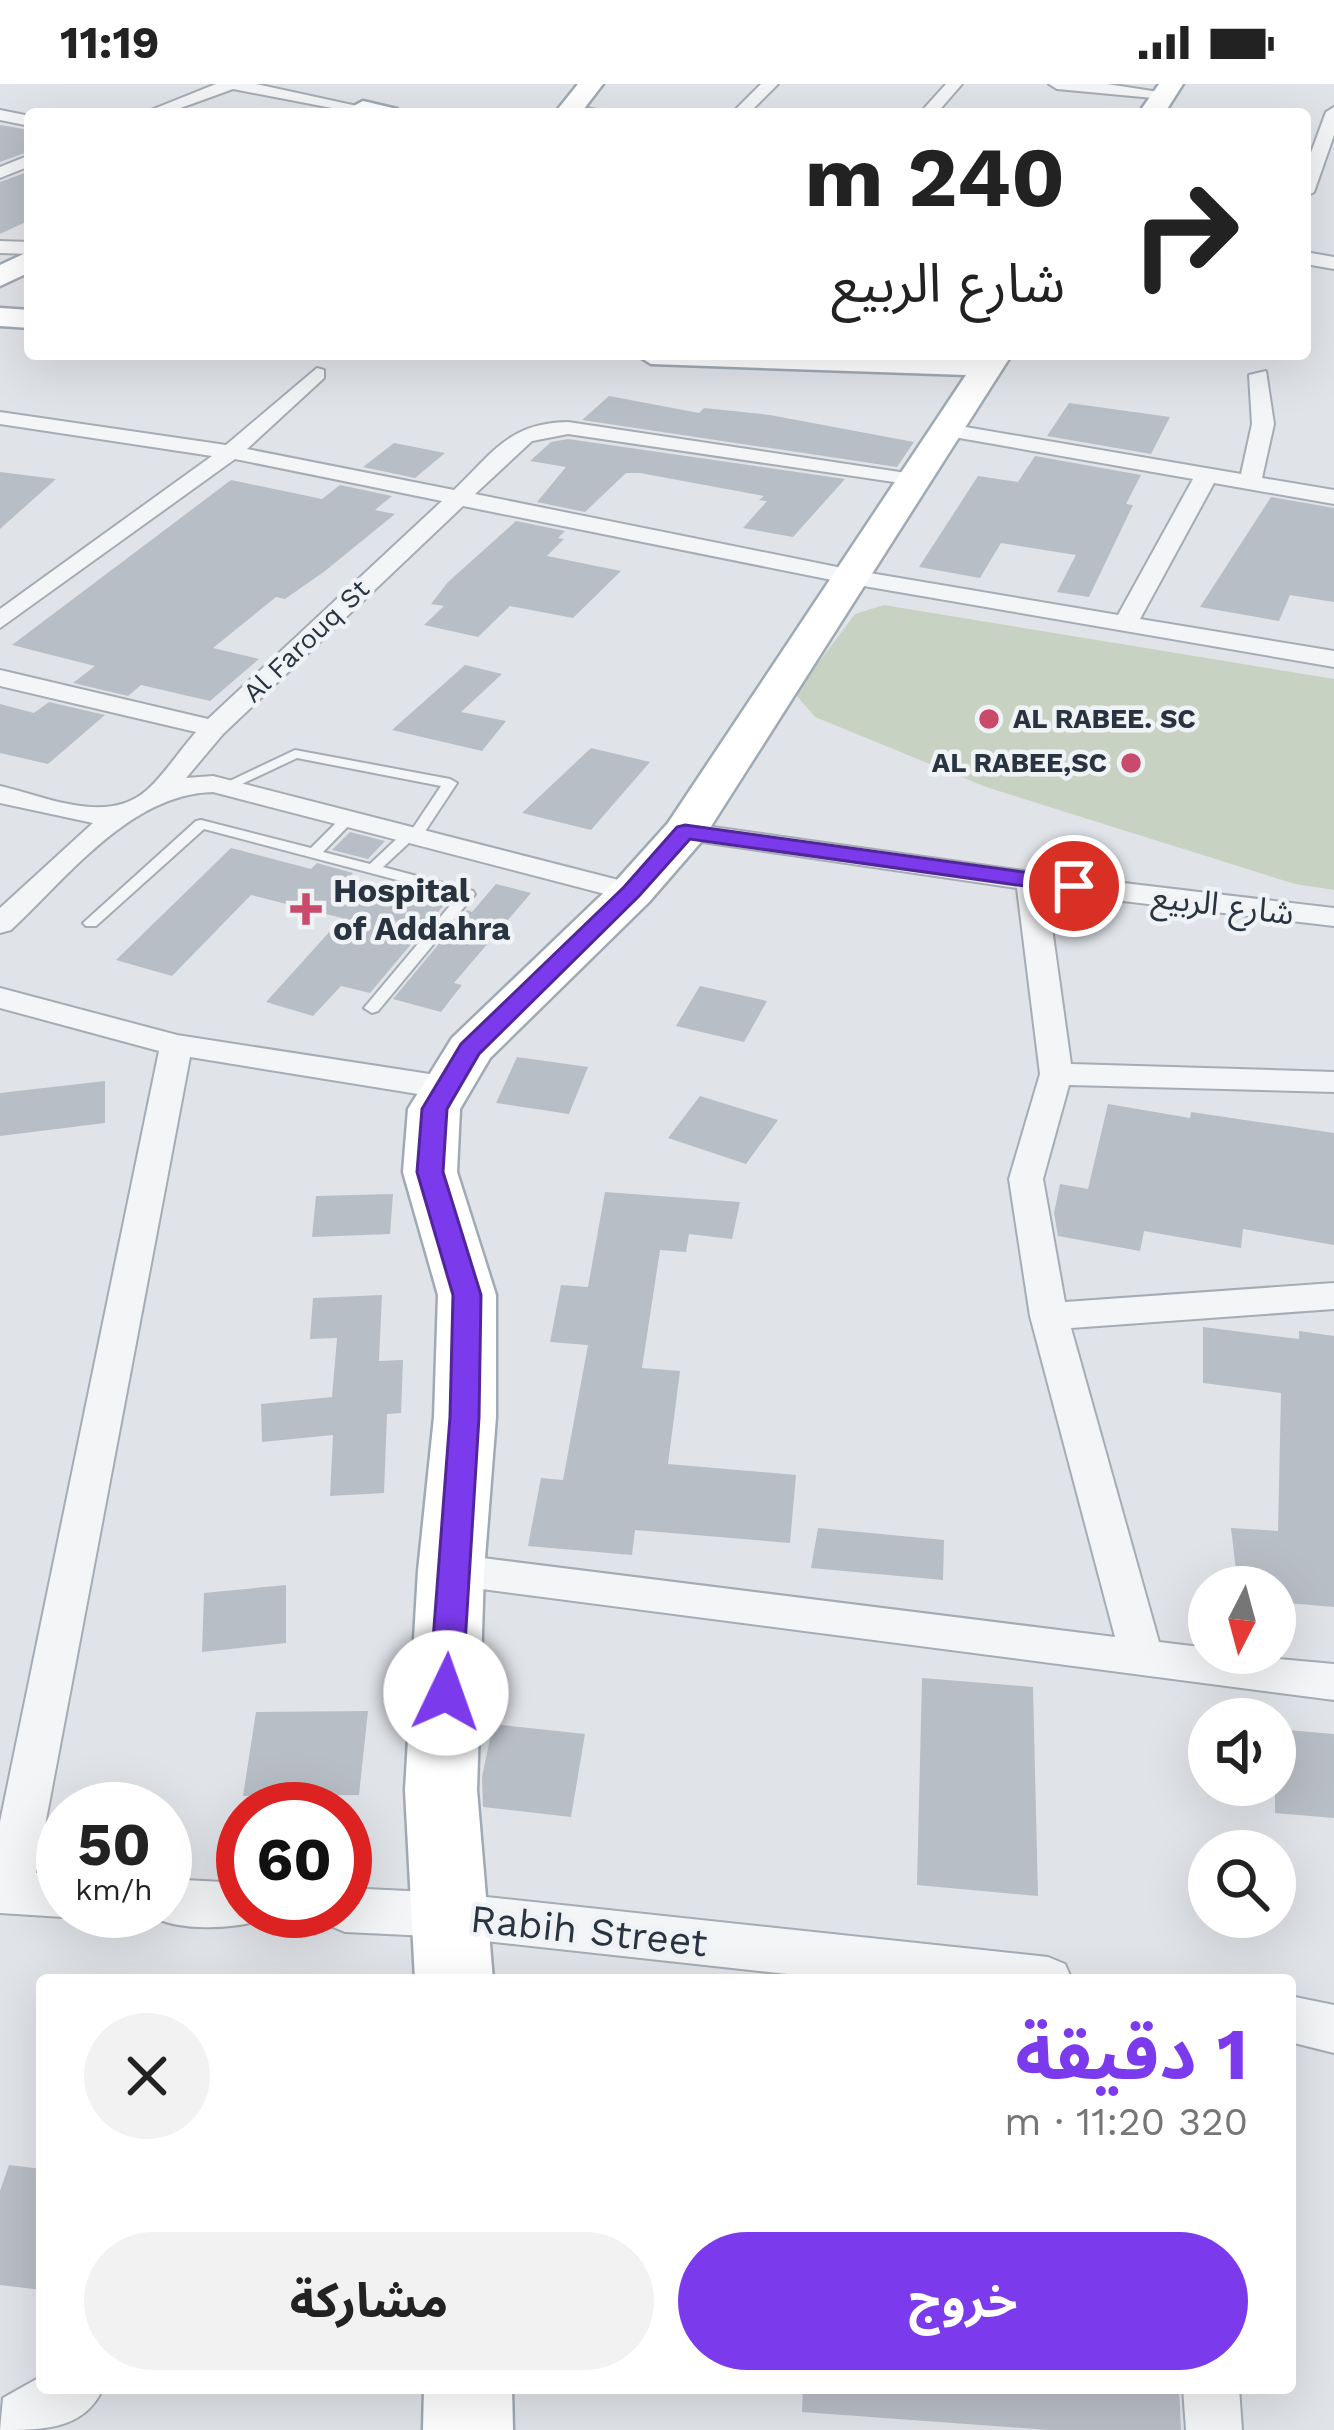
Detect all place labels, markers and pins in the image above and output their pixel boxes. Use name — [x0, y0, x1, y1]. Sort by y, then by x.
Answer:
place label: AL RABEE. SC — [1013, 703, 1196, 735]
marker: AL RABEE. SC — [976, 706, 1002, 732]
place label: AL RABEE,SC — [932, 747, 1107, 779]
marker: AL RABEE,SC — [1118, 750, 1144, 776]
pin — [1023, 835, 1125, 937]
place label: Hospital of Addahra — [333, 871, 510, 948]
marker: Hospital of Addahra — [290, 893, 322, 925]

